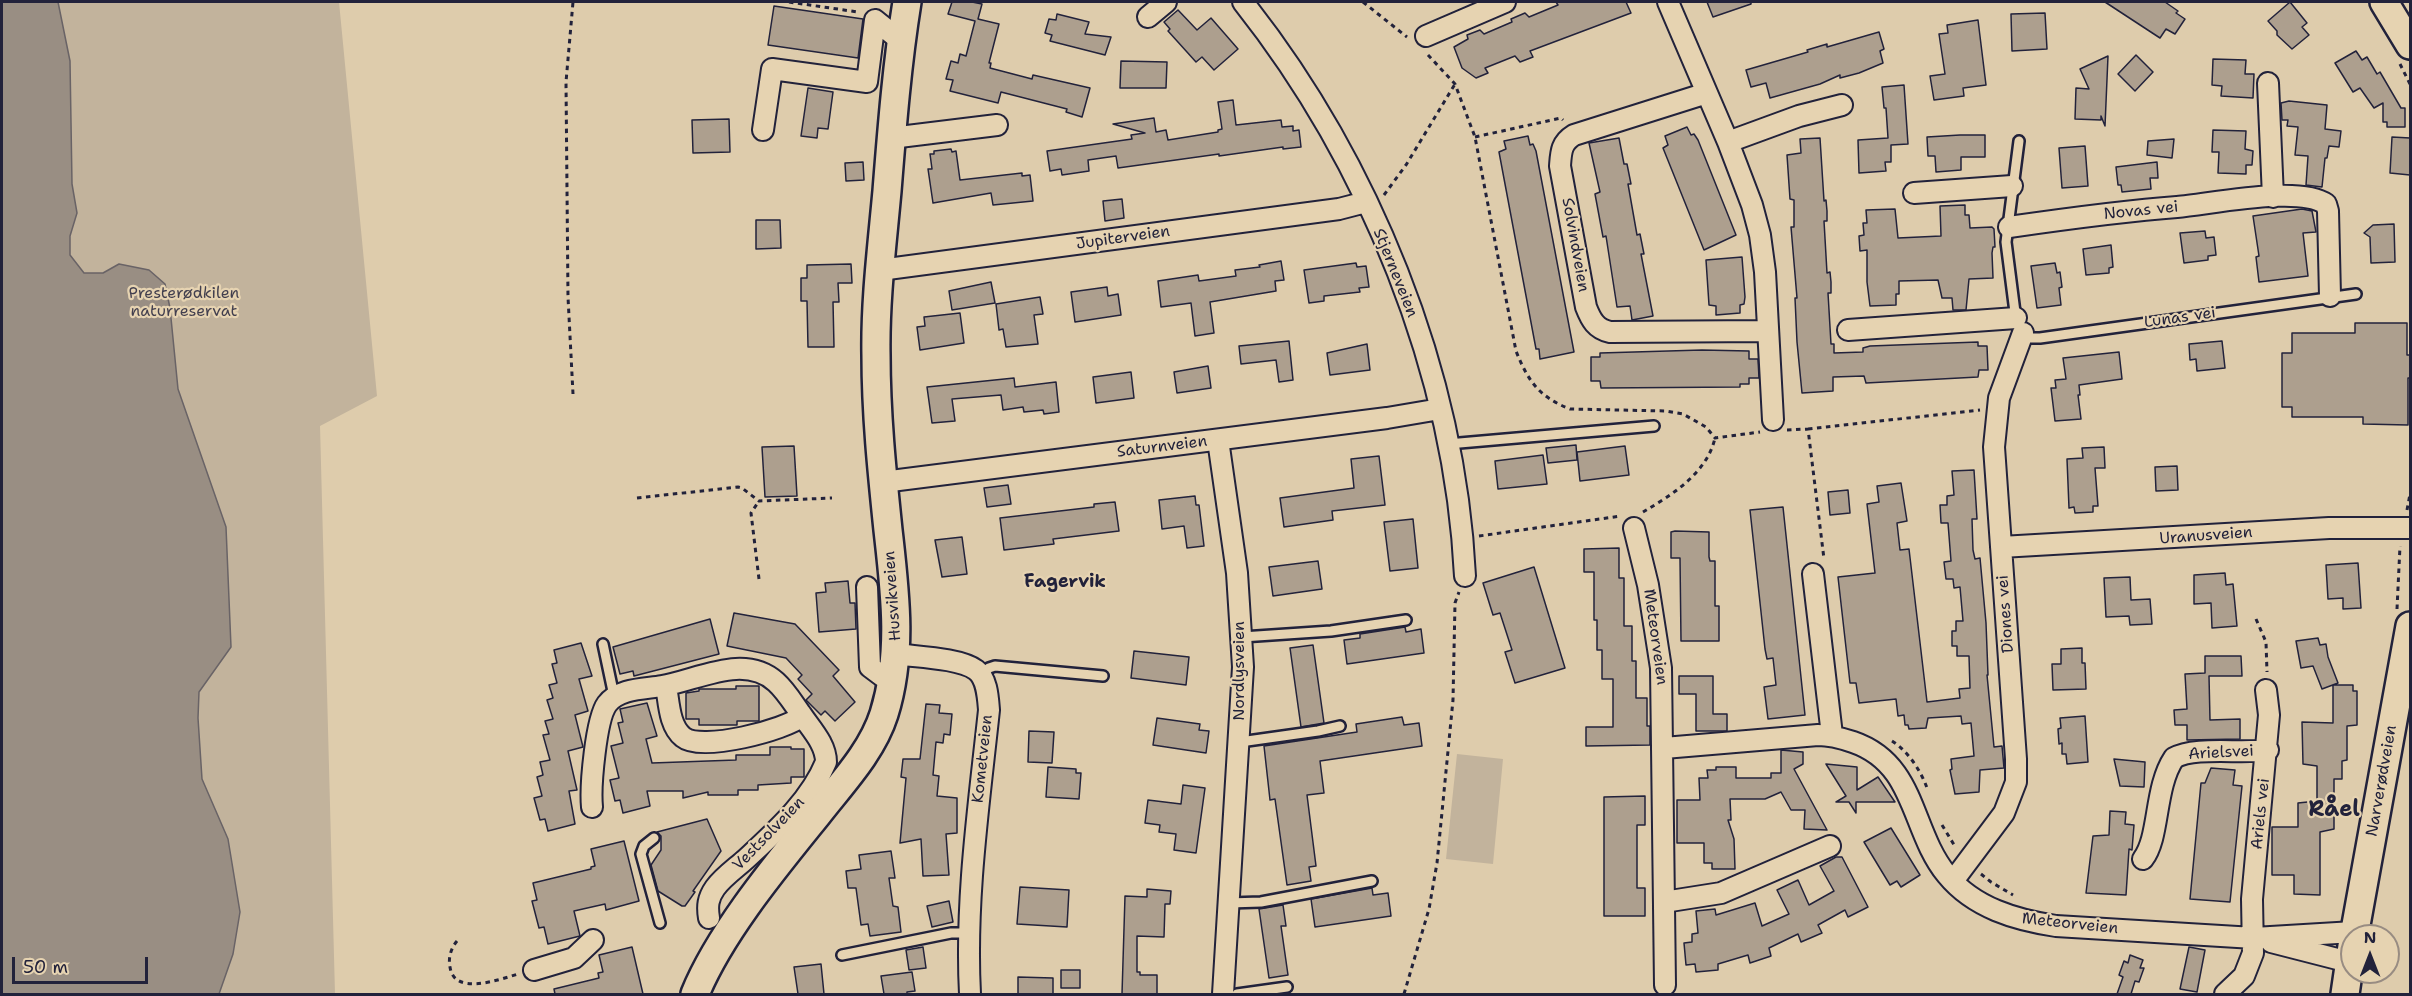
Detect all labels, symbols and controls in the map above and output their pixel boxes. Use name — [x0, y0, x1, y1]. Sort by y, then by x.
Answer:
street label: Solvindveien — [1557, 196, 1593, 294]
street label: Novas vei — [2103, 198, 2179, 224]
street label: Jupiterveien — [1075, 222, 1171, 254]
street label: Stjerneveien — [1368, 226, 1422, 320]
park label: Presterødkilen naturreservat — [129, 284, 239, 322]
street label: Lunas vei — [2143, 303, 2217, 333]
street label: Saturnveien — [1116, 432, 1208, 462]
street label: Uranusveien — [2159, 523, 2253, 549]
street label: Husvikveien — [880, 550, 906, 642]
district label: Fagervik — [1024, 571, 1106, 593]
street label: Diones vei — [1994, 574, 2018, 654]
street label: Meteorveien — [1639, 588, 1671, 686]
street label: Nordlysveien — [1230, 621, 1250, 721]
street label: Kometveien — [969, 714, 997, 804]
street label: Narverødveien — [2363, 724, 2401, 838]
street label: Arielsvei — [2188, 742, 2254, 764]
street label: Ariels vei — [2248, 777, 2274, 851]
street label: Vestsolveien — [729, 793, 809, 875]
district label: Råel — [2308, 797, 2360, 823]
street label: Meteorveien — [2021, 909, 2119, 939]
north arrow — [2340, 924, 2400, 984]
text: N — [2364, 927, 2376, 948]
scale bar — [15, 945, 152, 983]
text: 50 m — [23, 955, 68, 979]

